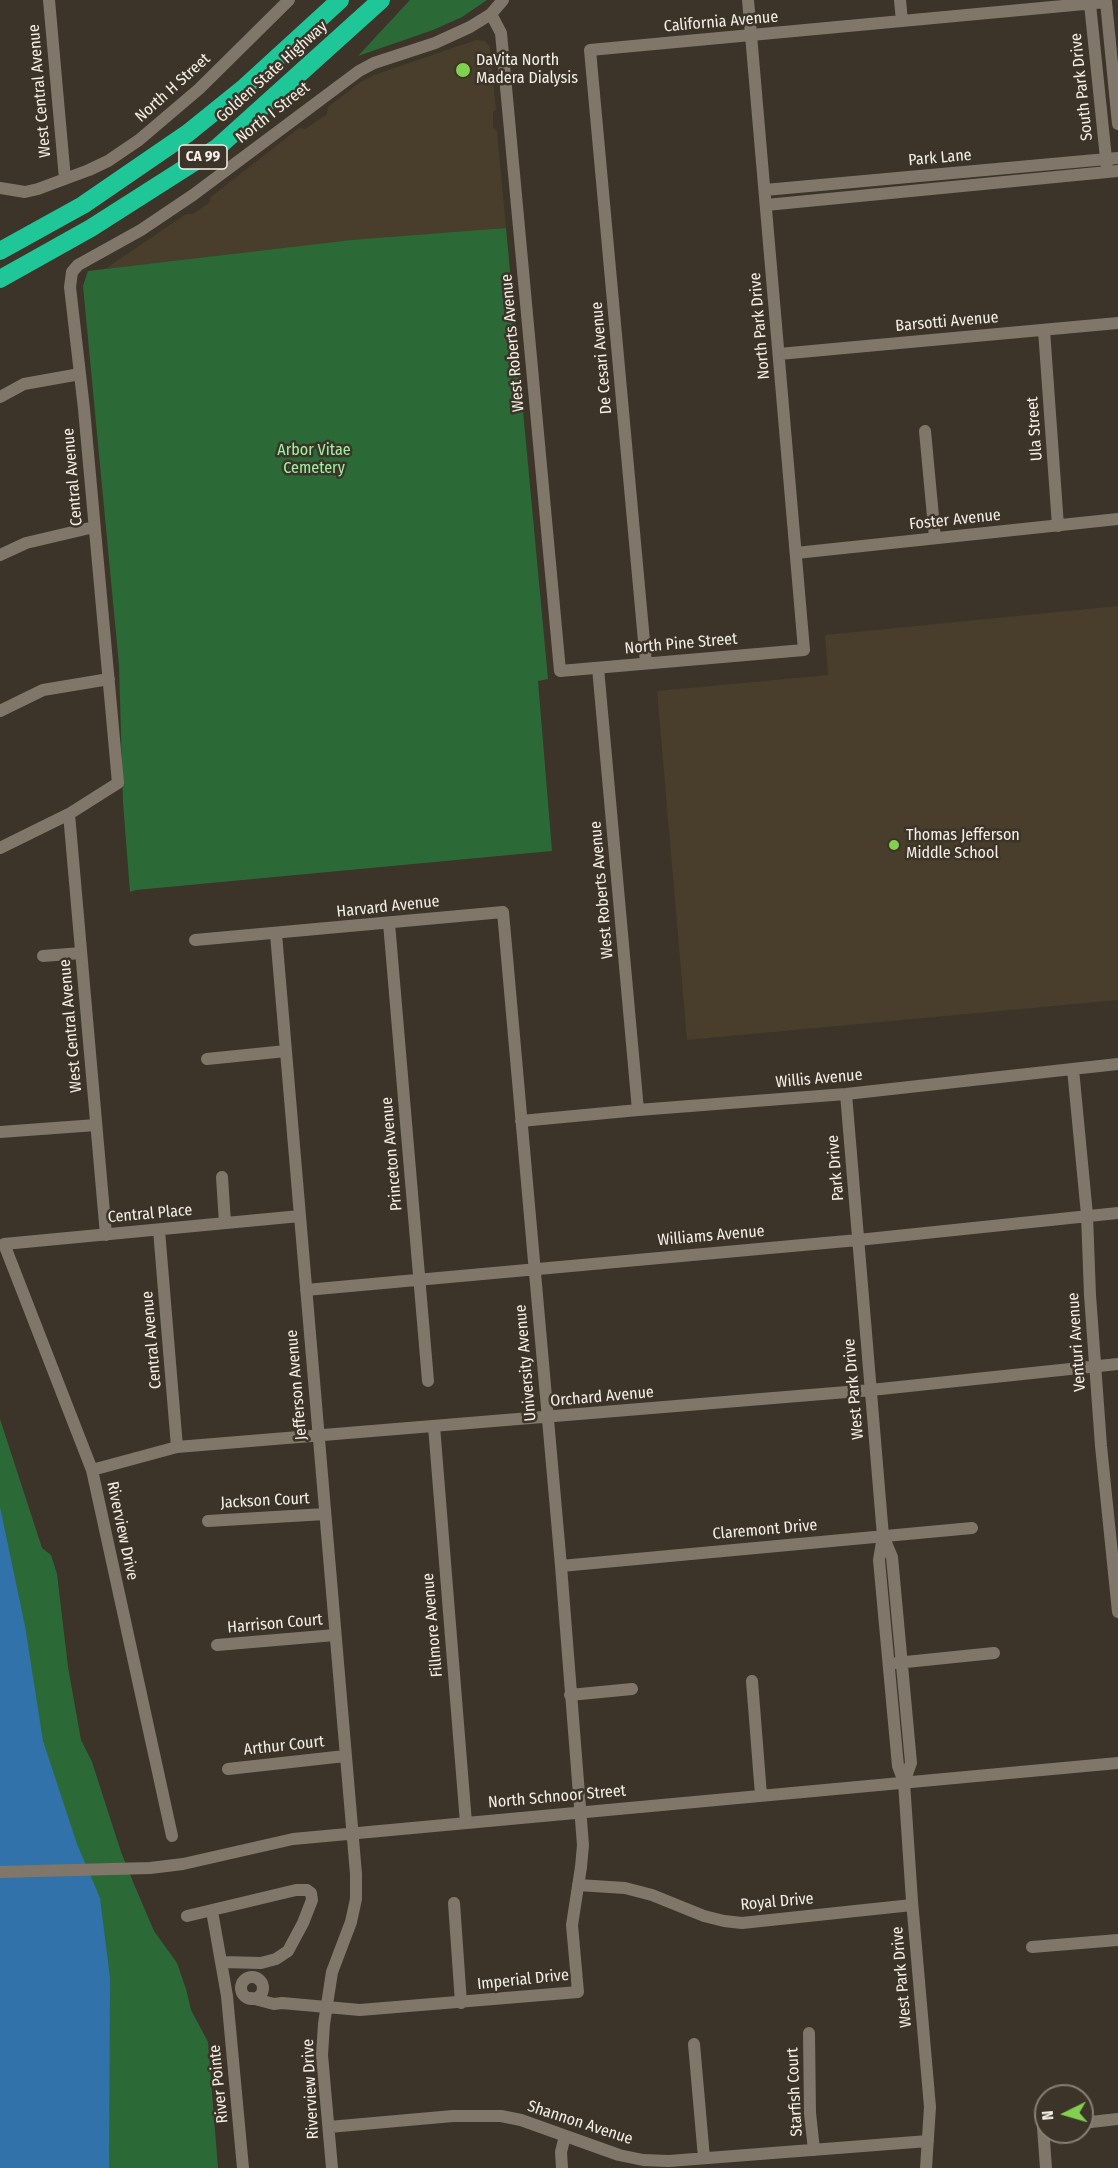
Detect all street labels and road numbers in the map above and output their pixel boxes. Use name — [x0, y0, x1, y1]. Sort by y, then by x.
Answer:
street label: California Avenue — [663, 7, 779, 37]
street label: Golden State Highway — [213, 17, 331, 127]
street label: West Central Avenue — [25, 24, 55, 158]
street label: South Park Drive — [1067, 32, 1097, 142]
street label: North H Street — [132, 49, 214, 127]
street label: North I Street — [232, 78, 314, 148]
road number: CA 99 — [179, 145, 227, 169]
street label: Park Lane — [908, 146, 972, 170]
street label: North Park Drive — [746, 272, 774, 380]
street label: West Roberts Avenue — [497, 273, 529, 413]
street label: De Cesari Avenue — [588, 301, 616, 415]
street label: Barsotti Avenue — [895, 308, 999, 336]
street label: Ula Street — [1023, 396, 1047, 462]
street label: Central Avenue — [59, 427, 87, 527]
street label: Foster Avenue — [908, 506, 1002, 534]
street label: North Pine Street — [624, 630, 738, 658]
street label: West Roberts Avenue — [586, 820, 618, 960]
street label: Harvard Avenue — [336, 892, 440, 922]
street label: West Central Avenue — [56, 959, 86, 1093]
street label: Willis Avenue — [775, 1066, 863, 1092]
street label: Princeton Avenue — [377, 1096, 407, 1212]
street label: Park Drive — [824, 1134, 848, 1202]
street label: Central Place — [107, 1201, 193, 1227]
street label: Williams Avenue — [657, 1222, 765, 1250]
street label: Central Avenue — [138, 1290, 166, 1390]
street label: Venturi Avenue — [1064, 1292, 1090, 1392]
street label: University Avenue — [511, 1304, 541, 1422]
street label: Jefferson Avenue — [283, 1329, 311, 1441]
street label: West Park Drive — [840, 1338, 868, 1440]
street label: Orchard Avenue — [549, 1383, 655, 1411]
street label: Riverview Drive — [102, 1480, 142, 1582]
street label: Jackson Court — [220, 1489, 310, 1513]
street label: Claremont Drive — [712, 1516, 818, 1544]
street label: Fillmore Avenue — [419, 1572, 447, 1678]
street label: Harrison Court — [227, 1610, 323, 1638]
street label: Arthur Court — [243, 1732, 325, 1760]
street label: North Schnoor Street — [487, 1781, 627, 1813]
street label: Royal Drive — [740, 1889, 814, 1915]
street label: West Park Drive — [888, 1926, 916, 2028]
street label: Imperial Drive — [476, 1966, 570, 1994]
street label: Riverview Drive — [299, 2038, 323, 2140]
street label: River Pointe — [205, 2044, 233, 2124]
street label: Starfish Court — [783, 2047, 807, 2137]
street label: Shannon Avenue — [525, 2097, 635, 2149]

